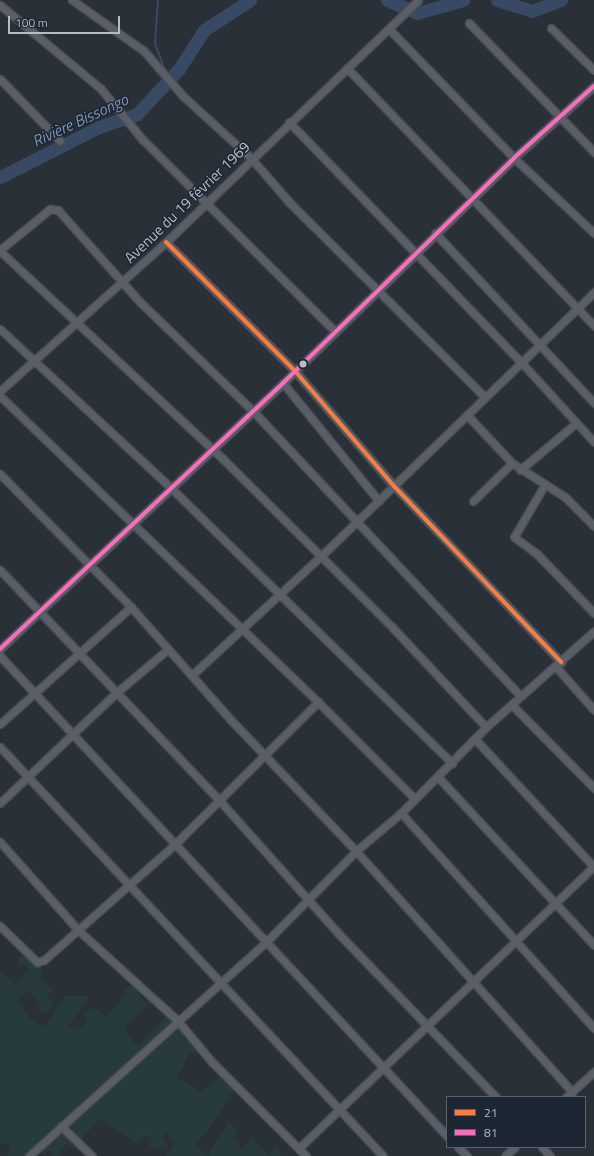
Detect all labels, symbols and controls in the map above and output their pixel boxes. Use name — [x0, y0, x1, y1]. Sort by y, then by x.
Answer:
scale bar — [10, 8, 122, 34]
text: 100 m — [15, 13, 48, 32]
water label: Rivière Bissongo — [29, 89, 131, 151]
street label: Avenue du 19 février 1969 — [121, 137, 253, 267]
unlabelled marker — [298, 359, 308, 369]
legend — [446, 1096, 586, 1148]
text: 21 — [484, 1103, 497, 1122]
text: 81 — [484, 1123, 497, 1142]

